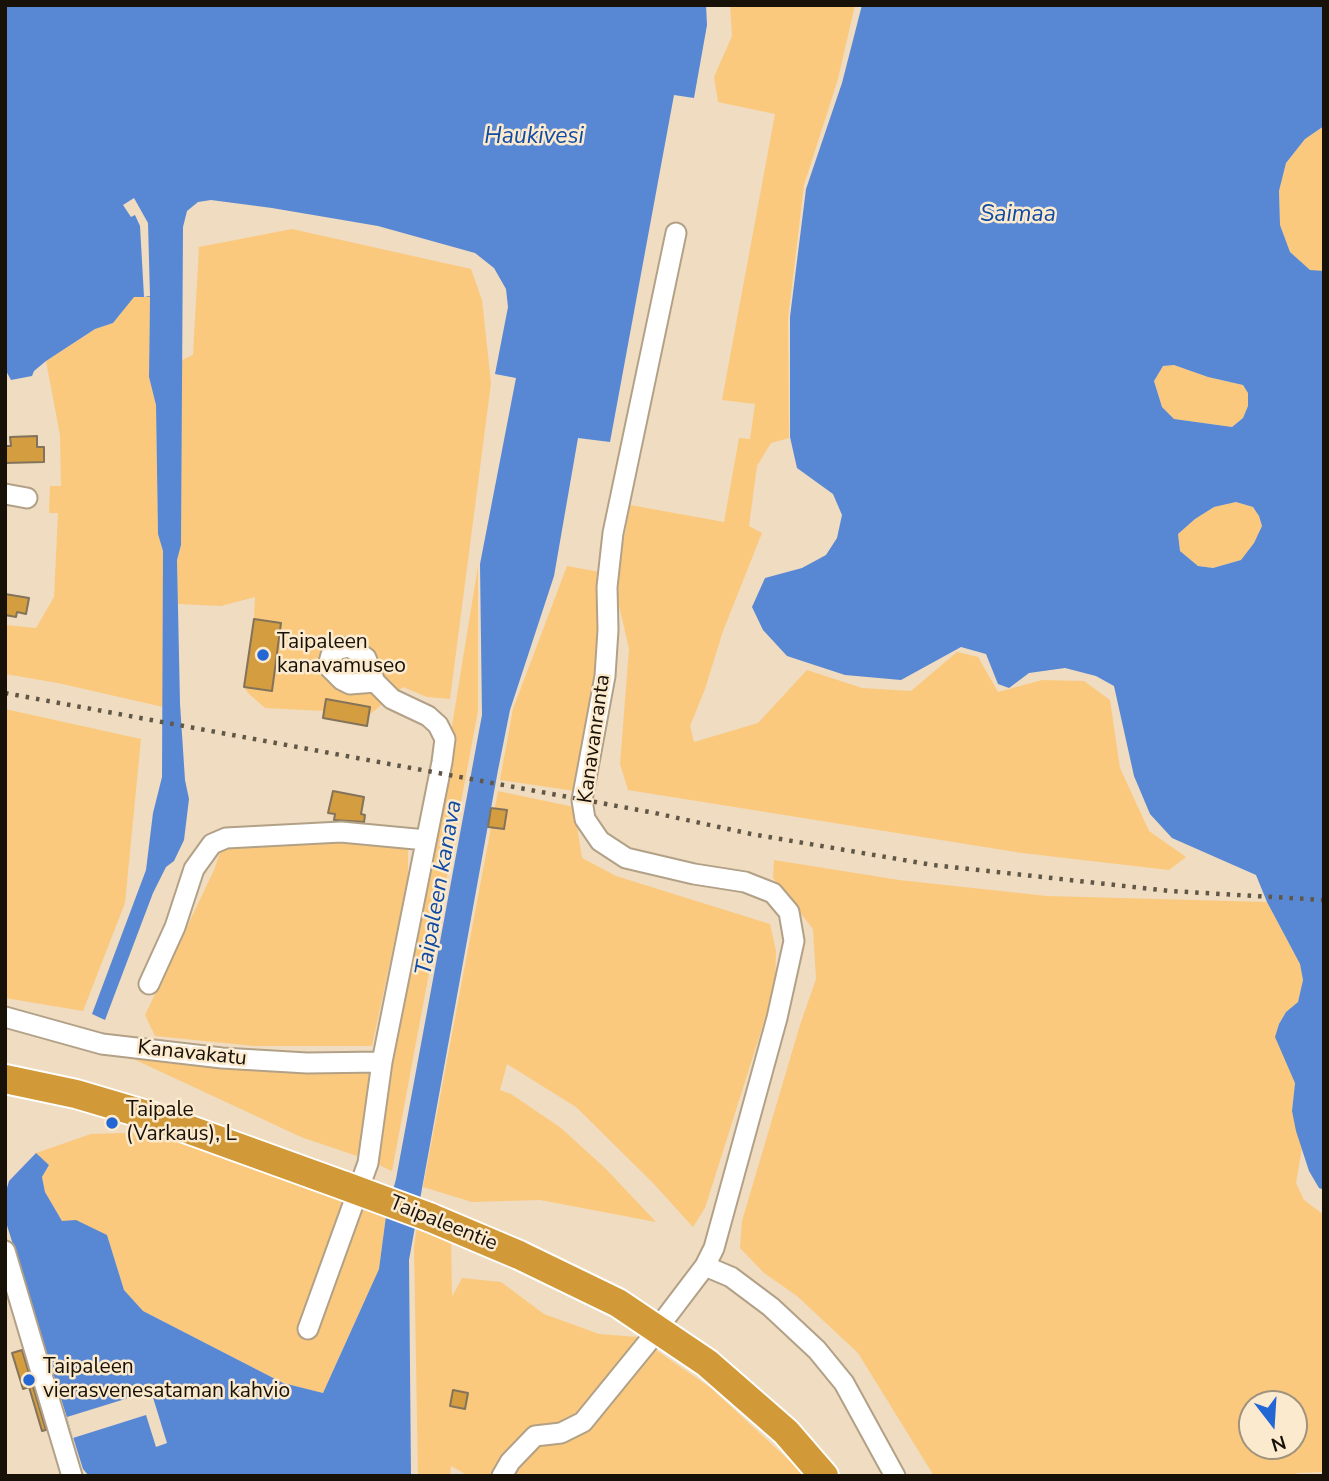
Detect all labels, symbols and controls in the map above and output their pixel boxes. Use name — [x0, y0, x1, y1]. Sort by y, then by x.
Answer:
water label: Haukivesi — [484, 123, 584, 151]
water label: Saimaa — [980, 201, 1056, 229]
place label: Taipaleen kanavamuseo — [277, 630, 406, 680]
marker: Taipaleen kanavamuseo — [255, 647, 271, 663]
street label: Kanavanranta — [573, 673, 617, 805]
water label: Taipaleen kanava — [411, 798, 469, 978]
street label: Kanavakatu — [136, 1036, 248, 1072]
place label: Taipale (Varkaus), L — [126, 1098, 237, 1148]
marker: Taipale (Varkaus), L — [104, 1115, 120, 1131]
street label: Taipaleentie — [385, 1191, 501, 1257]
place label: Taipaleen vierasvenesataman kahvio — [43, 1355, 290, 1405]
marker: Taipaleen vierasvenesataman kahvio — [21, 1372, 37, 1388]
north arrow — [1238, 1390, 1308, 1460]
text: N — [1268, 1429, 1289, 1458]

